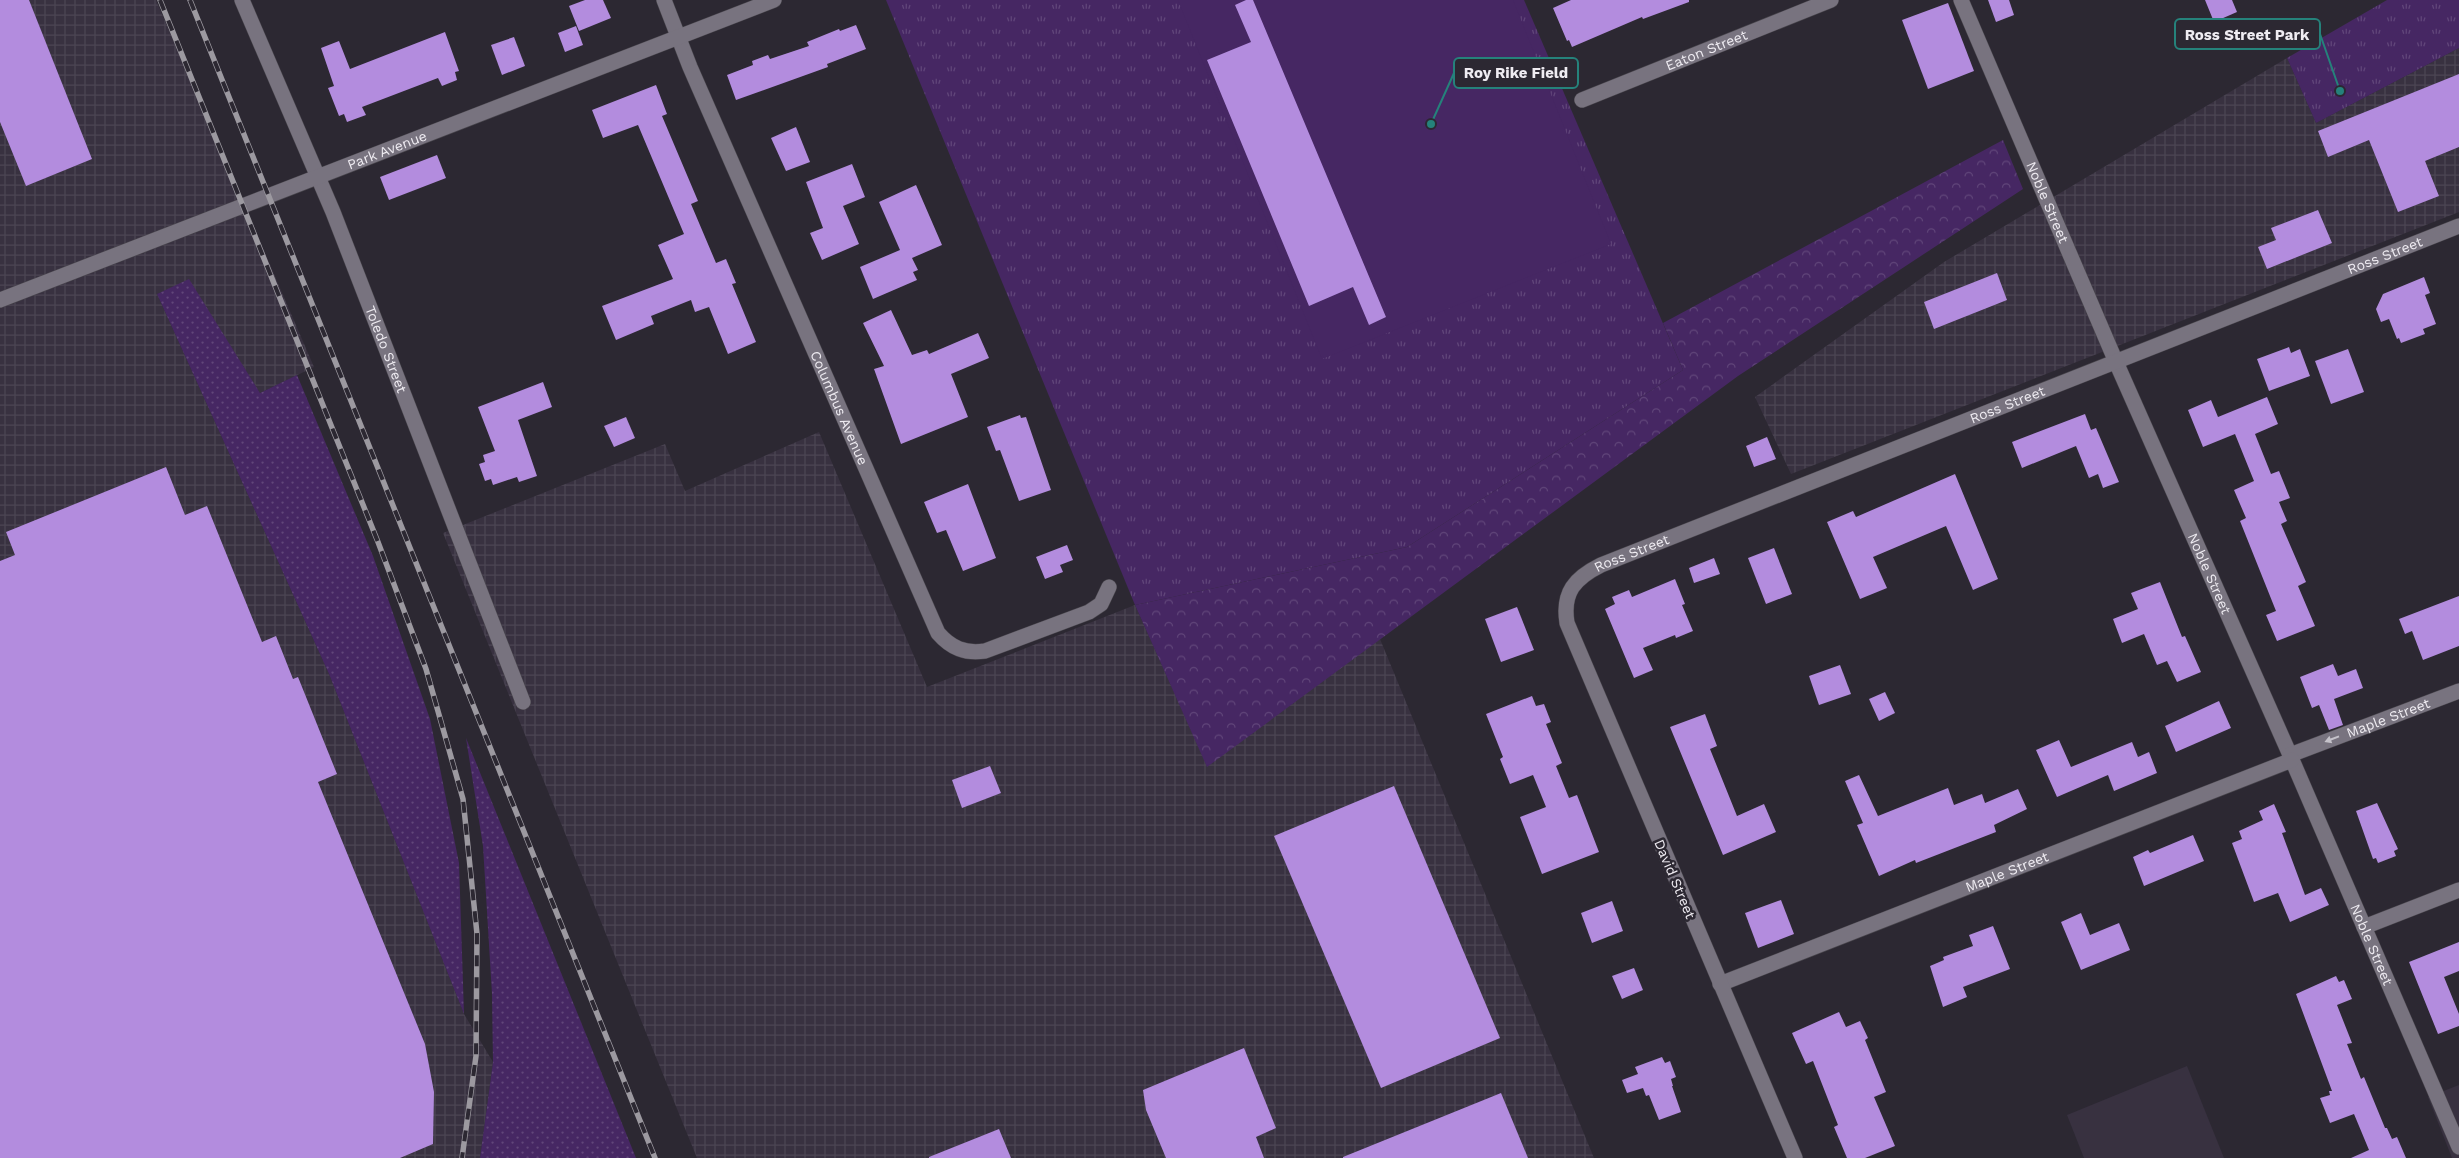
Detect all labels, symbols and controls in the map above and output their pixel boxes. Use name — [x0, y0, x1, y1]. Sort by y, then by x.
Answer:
callout: Ross Street Park — [2175, 19, 2320, 49]
street label: Eaton Street — [1663, 26, 1750, 74]
text: Ross Street Park — [2185, 26, 2310, 44]
callout: Roy Rike Field — [1454, 58, 1578, 88]
text: Roy Rike Field — [1464, 64, 1568, 82]
street label: Park Avenue — [345, 127, 429, 173]
street label: Noble Street — [2023, 159, 2072, 245]
street label: Ross Street — [2345, 233, 2425, 277]
street label: Toledo Street — [362, 304, 410, 395]
street label: Columbus Avenue — [807, 348, 871, 467]
street label: Ross Street — [1967, 382, 2047, 426]
street label: Ross Street — [1591, 531, 1671, 575]
street label: Noble Street — [2185, 531, 2235, 616]
street label: Maple Street — [2344, 695, 2432, 741]
one-way arrow — [2324, 736, 2339, 743]
street label: David Street — [1651, 837, 1699, 921]
street label: Maple Street — [1963, 848, 2051, 895]
street label: Noble Street — [2347, 902, 2396, 988]

